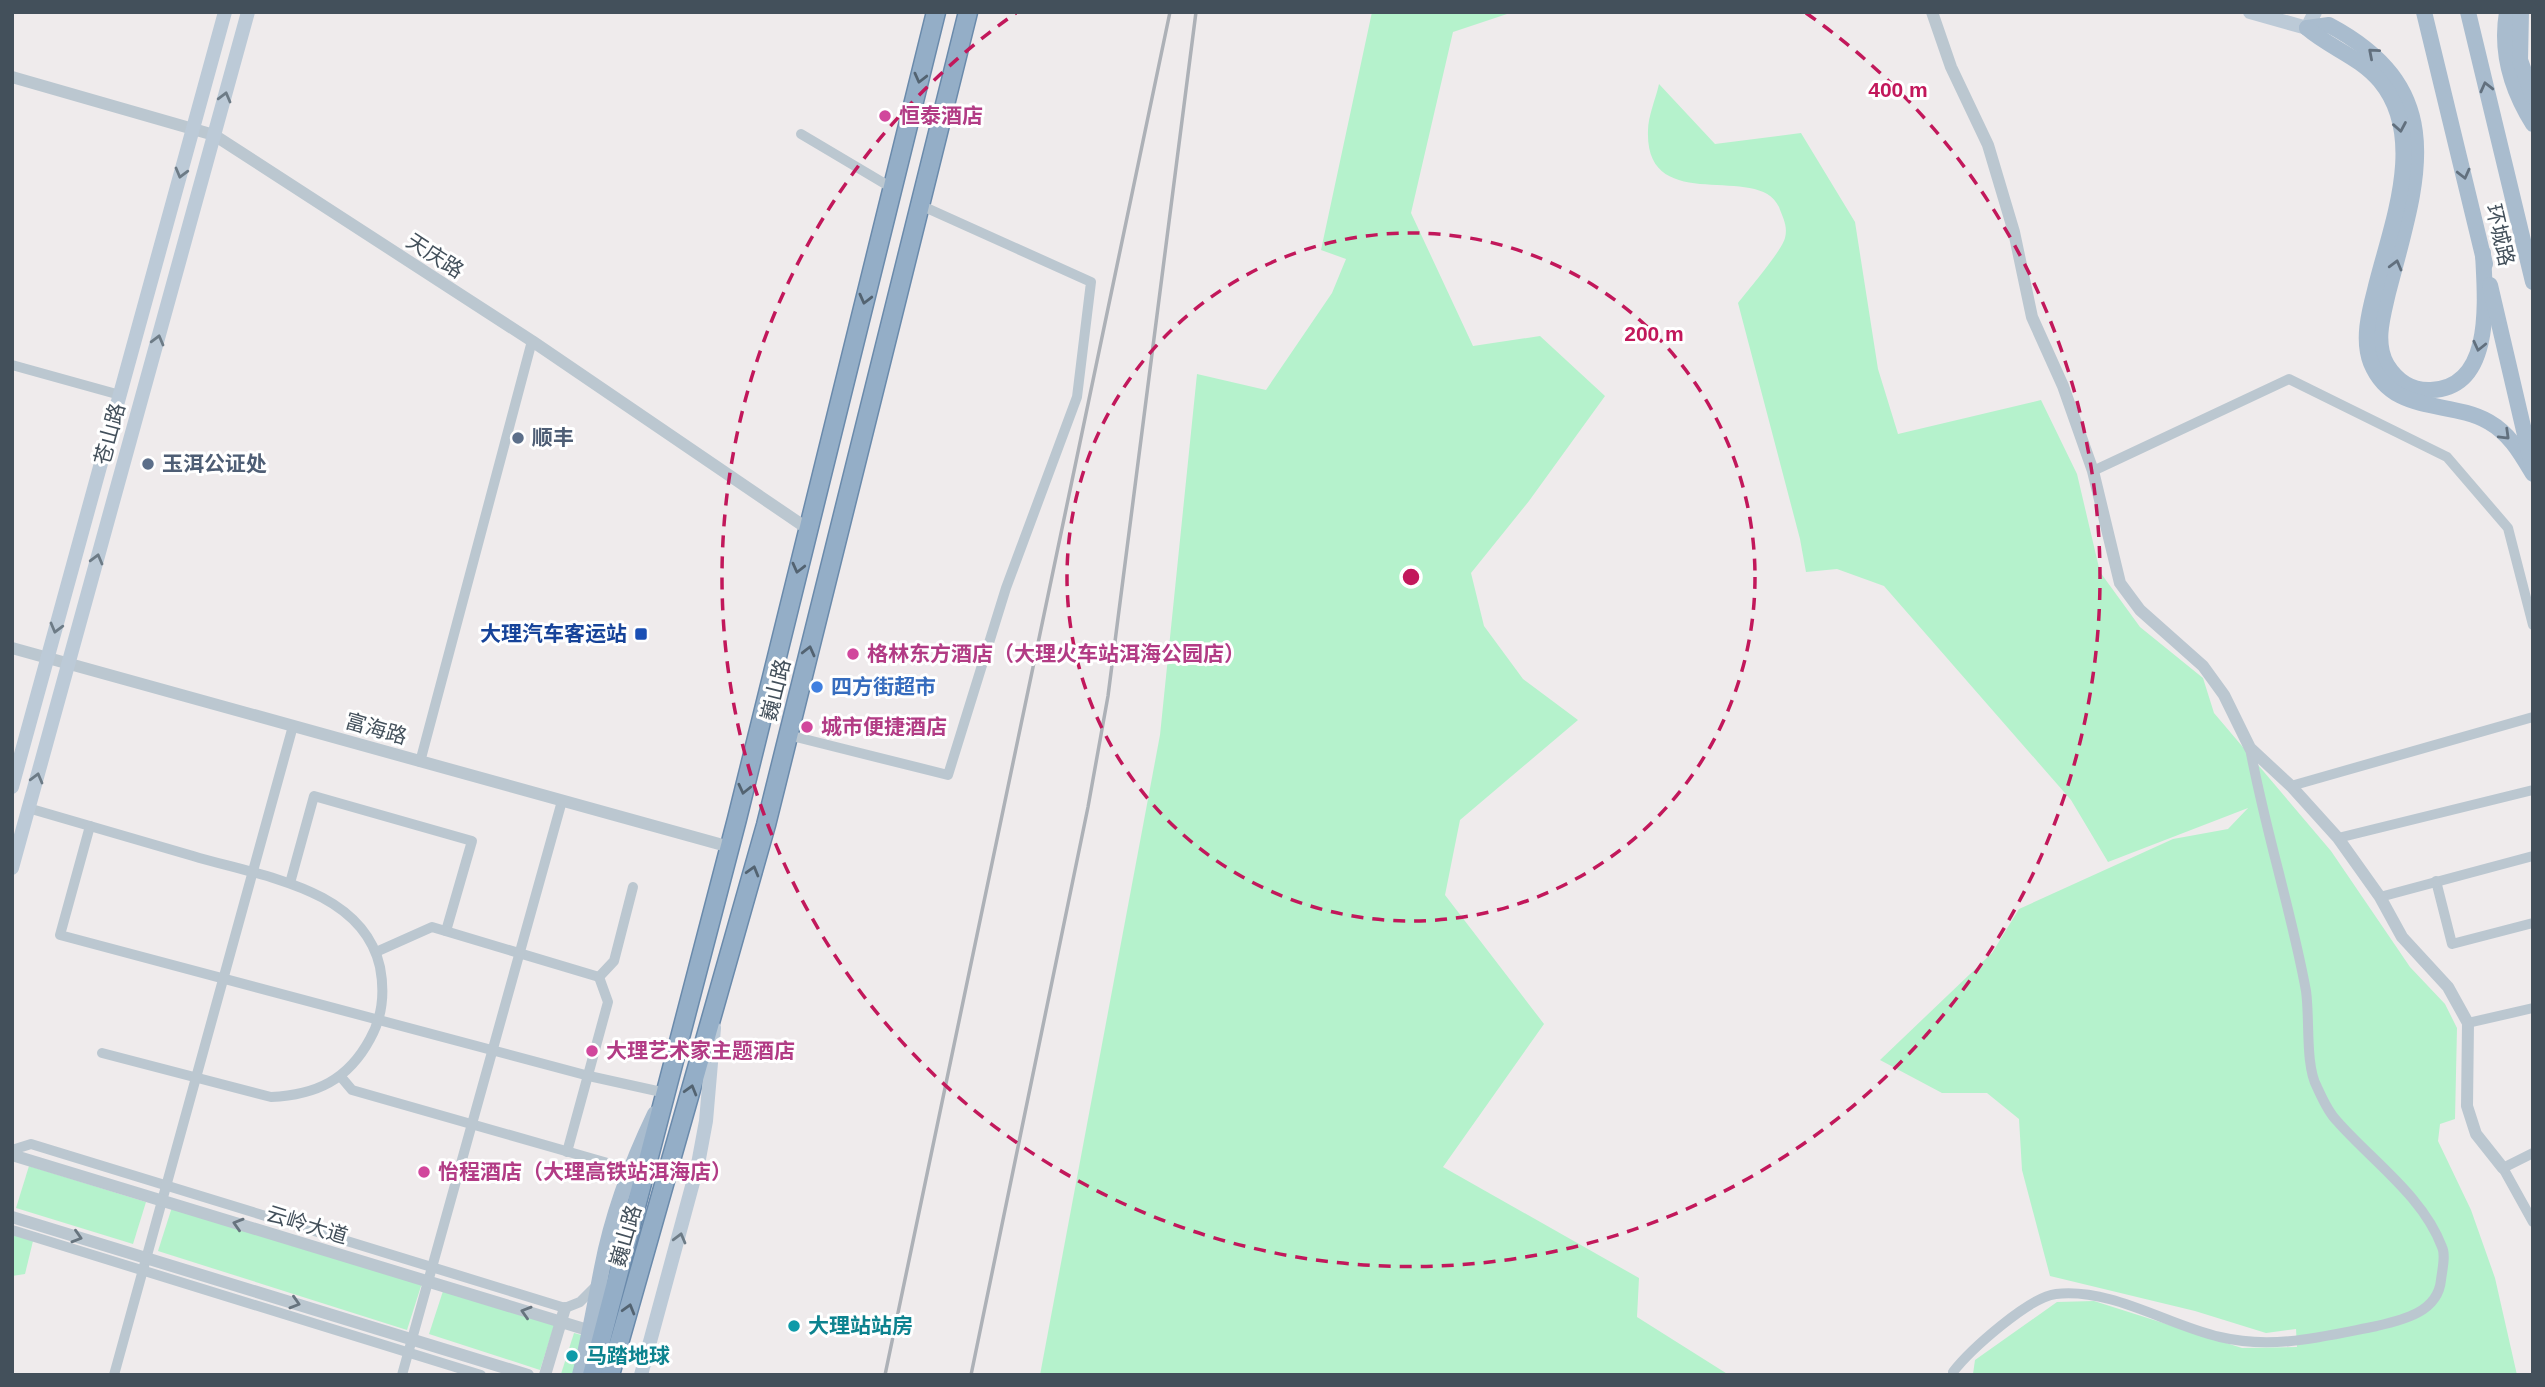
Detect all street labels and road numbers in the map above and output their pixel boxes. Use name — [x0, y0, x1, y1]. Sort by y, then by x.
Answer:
street label: 环城路 — [2482, 202, 2519, 268]
street label: 天庆路 — [403, 229, 468, 282]
street label: 苍山路 — [90, 400, 129, 467]
street label: 巍山路 — [757, 657, 794, 723]
street label: 富海路 — [343, 709, 410, 748]
street label: 云岭大道 — [264, 1201, 351, 1248]
street label: 巍山路 — [606, 1202, 645, 1269]

